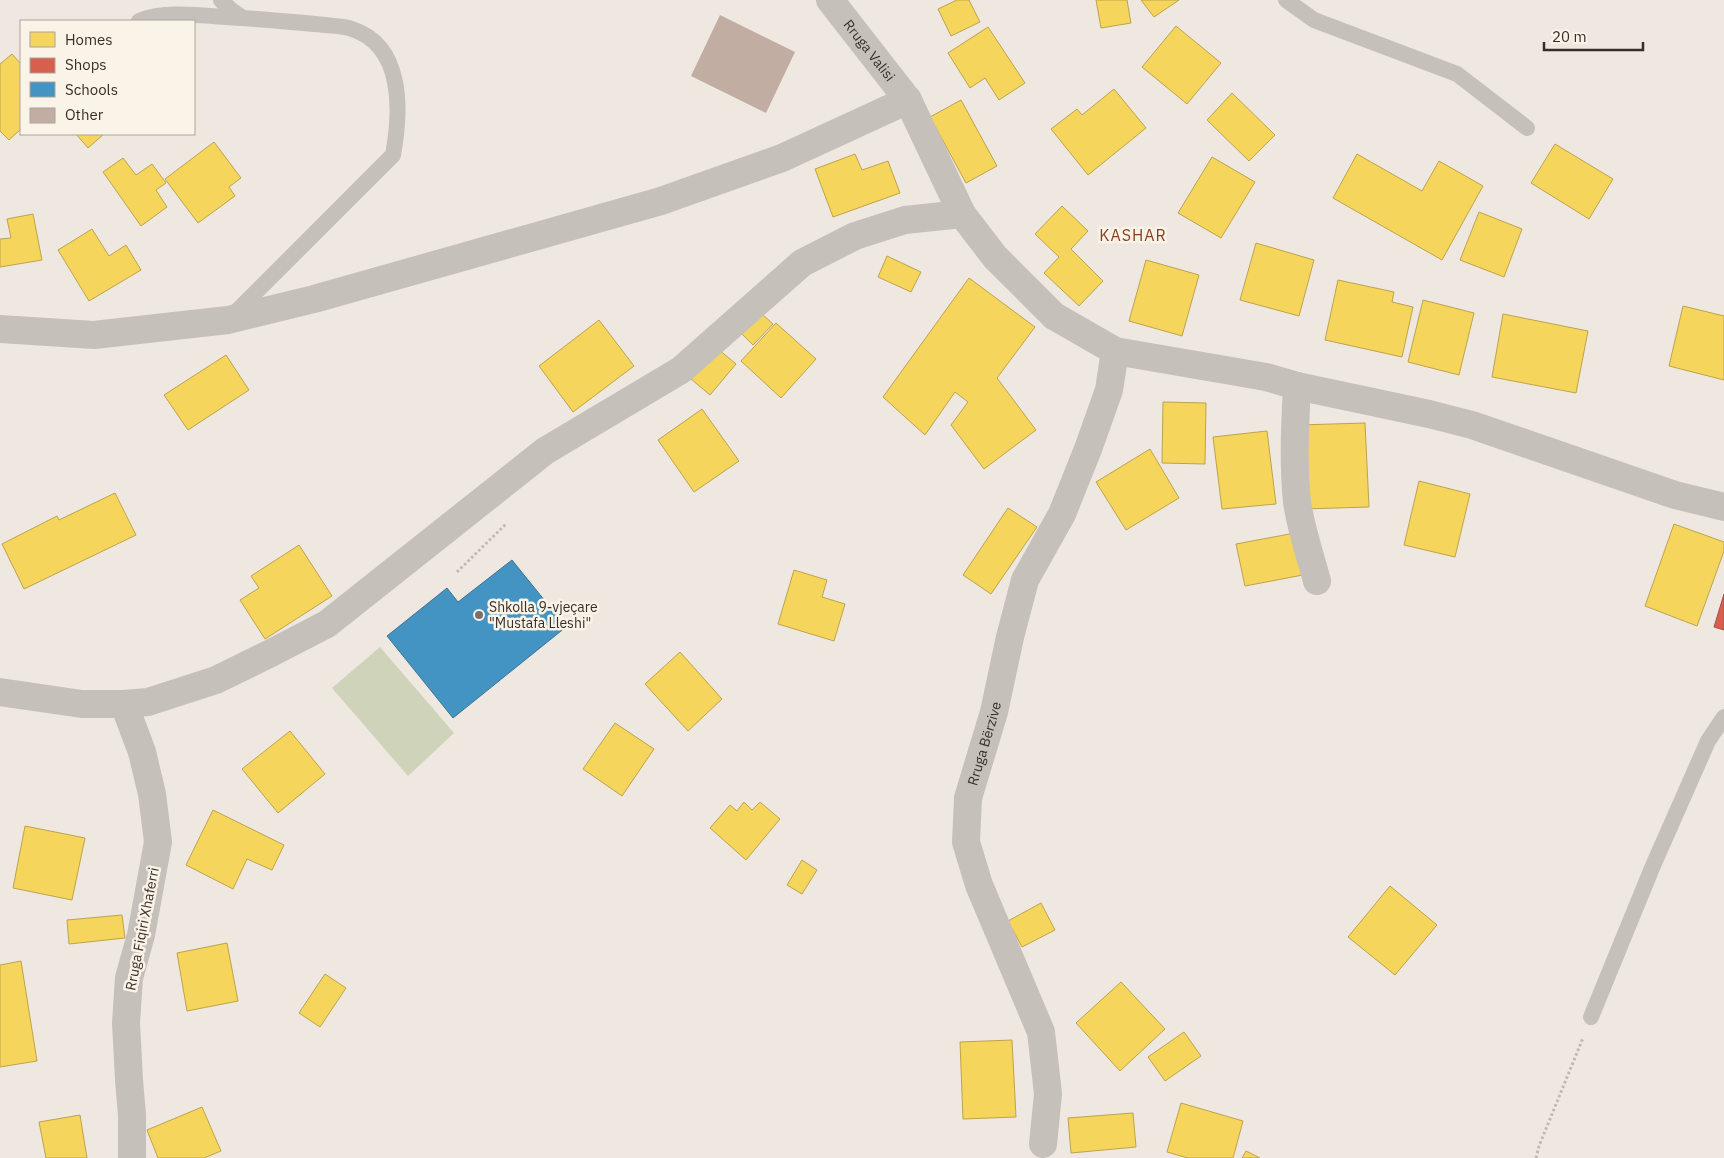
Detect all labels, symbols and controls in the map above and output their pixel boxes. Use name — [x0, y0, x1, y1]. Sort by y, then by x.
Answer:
street label: Rruga Valisi — [840, 16, 899, 85]
legend — [20, 20, 195, 135]
scale bar — [1544, 20, 1643, 52]
text: 20 m — [1552, 27, 1587, 46]
text: Homes — [65, 30, 113, 49]
text: Shops — [65, 55, 107, 74]
text: Schools — [65, 80, 118, 99]
text: Other — [65, 105, 104, 124]
district label: KASHAR — [1099, 225, 1167, 245]
place label: Shkolla 9-vjeçare "Mustafa Lleshi" — [489, 598, 598, 632]
marker: Shkolla 9-vjeçare "Mustafa Lleshi" — [473, 609, 485, 621]
street label: Rruga Bërzive — [963, 700, 1005, 788]
street label: Rruga Fiqiri Xhaferri — [121, 866, 163, 992]

